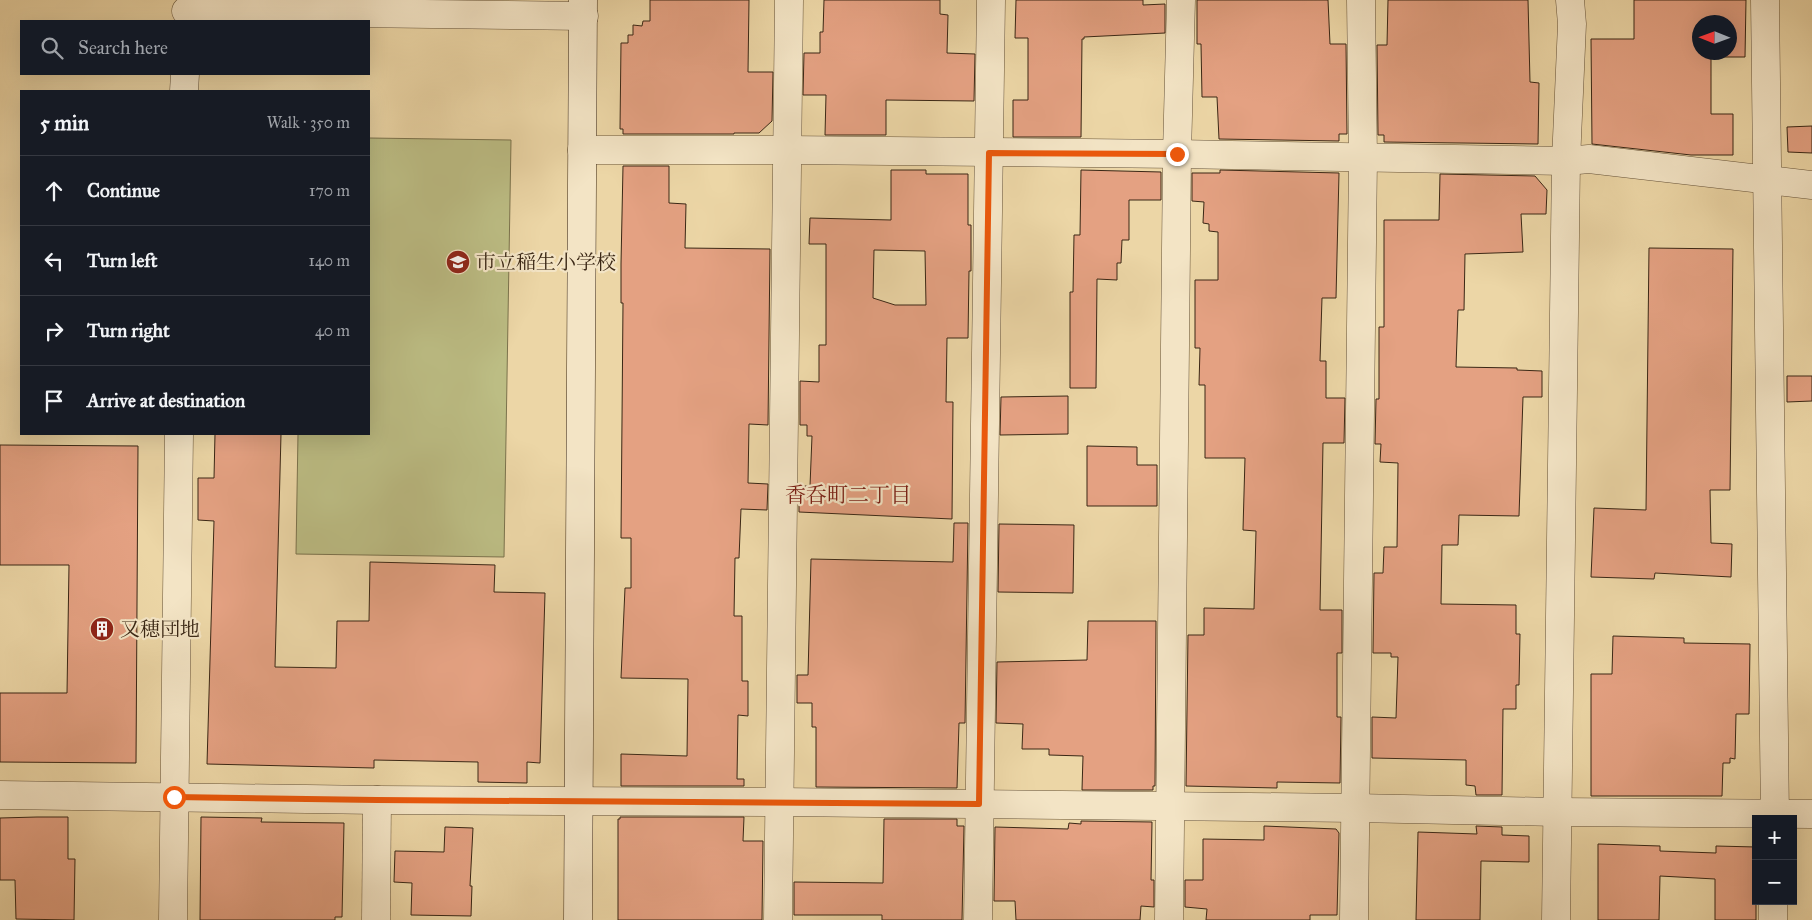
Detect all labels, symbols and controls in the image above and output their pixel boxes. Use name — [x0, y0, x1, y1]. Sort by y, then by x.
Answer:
north arrow — [1692, 15, 1737, 60]
search box — [20, 20, 370, 75]
icon: search — [38, 34, 66, 62]
text: Search here — [78, 36, 168, 59]
text: 5 min — [40, 110, 89, 136]
text: Walk · 350 m — [267, 113, 350, 132]
route end — [1166, 143, 1189, 166]
icon: ahead — [40, 177, 68, 205]
text: Continue — [87, 179, 160, 202]
text: 170 m — [309, 181, 350, 200]
icon: left — [40, 247, 68, 275]
text: Turn left — [87, 249, 157, 272]
school or university icon: 市立稲生小学校 — [445, 249, 471, 275]
place label: 市立稲生小学校 — [476, 250, 616, 274]
text: 140 m — [309, 251, 350, 270]
icon: right — [40, 317, 68, 345]
text: Turn right — [87, 319, 170, 342]
text: 40 m — [315, 321, 350, 340]
icon: arrive — [40, 387, 68, 415]
text: Arrive at destination — [87, 389, 245, 412]
district label: 香呑町二丁目 — [785, 482, 911, 508]
building icon: 又穂団地 — [89, 616, 115, 642]
place label: 又穂団地 — [120, 617, 200, 641]
route start — [163, 786, 186, 809]
map controls — [1752, 815, 1797, 905]
button: + — [1752, 815, 1797, 860]
button: − — [1752, 860, 1797, 905]

